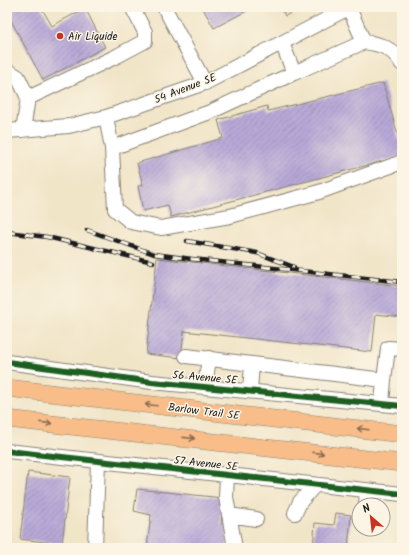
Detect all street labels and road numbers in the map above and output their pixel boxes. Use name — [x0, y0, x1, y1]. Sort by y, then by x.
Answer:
street label: 54 Avenue SE — [152, 69, 220, 109]
street label: 56 Avenue SE — [171, 366, 239, 390]
street label: Barlow Trail SE — [167, 399, 241, 425]
street label: 57 Avenue SE — [173, 452, 239, 476]

